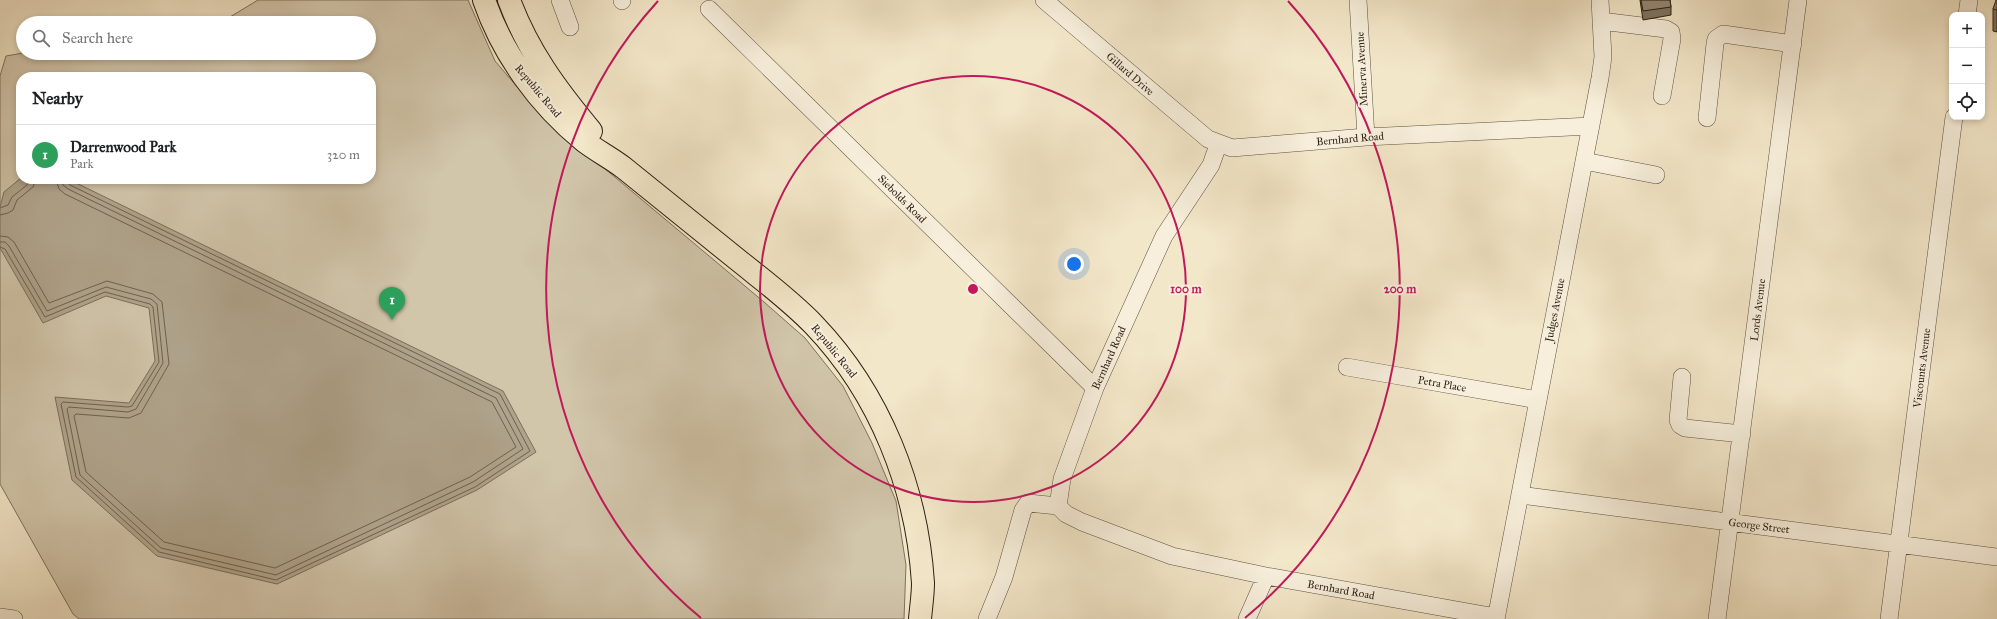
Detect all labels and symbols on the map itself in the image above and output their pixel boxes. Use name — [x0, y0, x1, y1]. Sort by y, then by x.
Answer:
street label: Minerva Avenue — [1354, 31, 1370, 107]
street label: Gillard Drive — [1103, 50, 1157, 99]
street label: Republic Road — [512, 62, 564, 121]
street label: Bernhard Road — [1316, 130, 1385, 148]
street label: Siebolds Road — [875, 172, 929, 226]
your location — [1064, 254, 1084, 274]
street label: Judges Avenue — [1542, 277, 1569, 344]
street label: Lords Avenue — [1748, 278, 1768, 342]
centre of rings — [966, 282, 980, 296]
text: 100 m — [1170, 282, 1203, 296]
text: 200 m — [1384, 282, 1417, 296]
pin: 1 — [379, 287, 405, 320]
street label: Republic Road — [808, 322, 860, 381]
street label: Bernhard Road — [1089, 324, 1129, 392]
street label: Viscounts Avenue — [1911, 327, 1933, 409]
street label: Petra Place — [1417, 373, 1468, 395]
street label: George Street — [1728, 516, 1791, 536]
street label: Bernhard Road — [1306, 578, 1376, 602]

